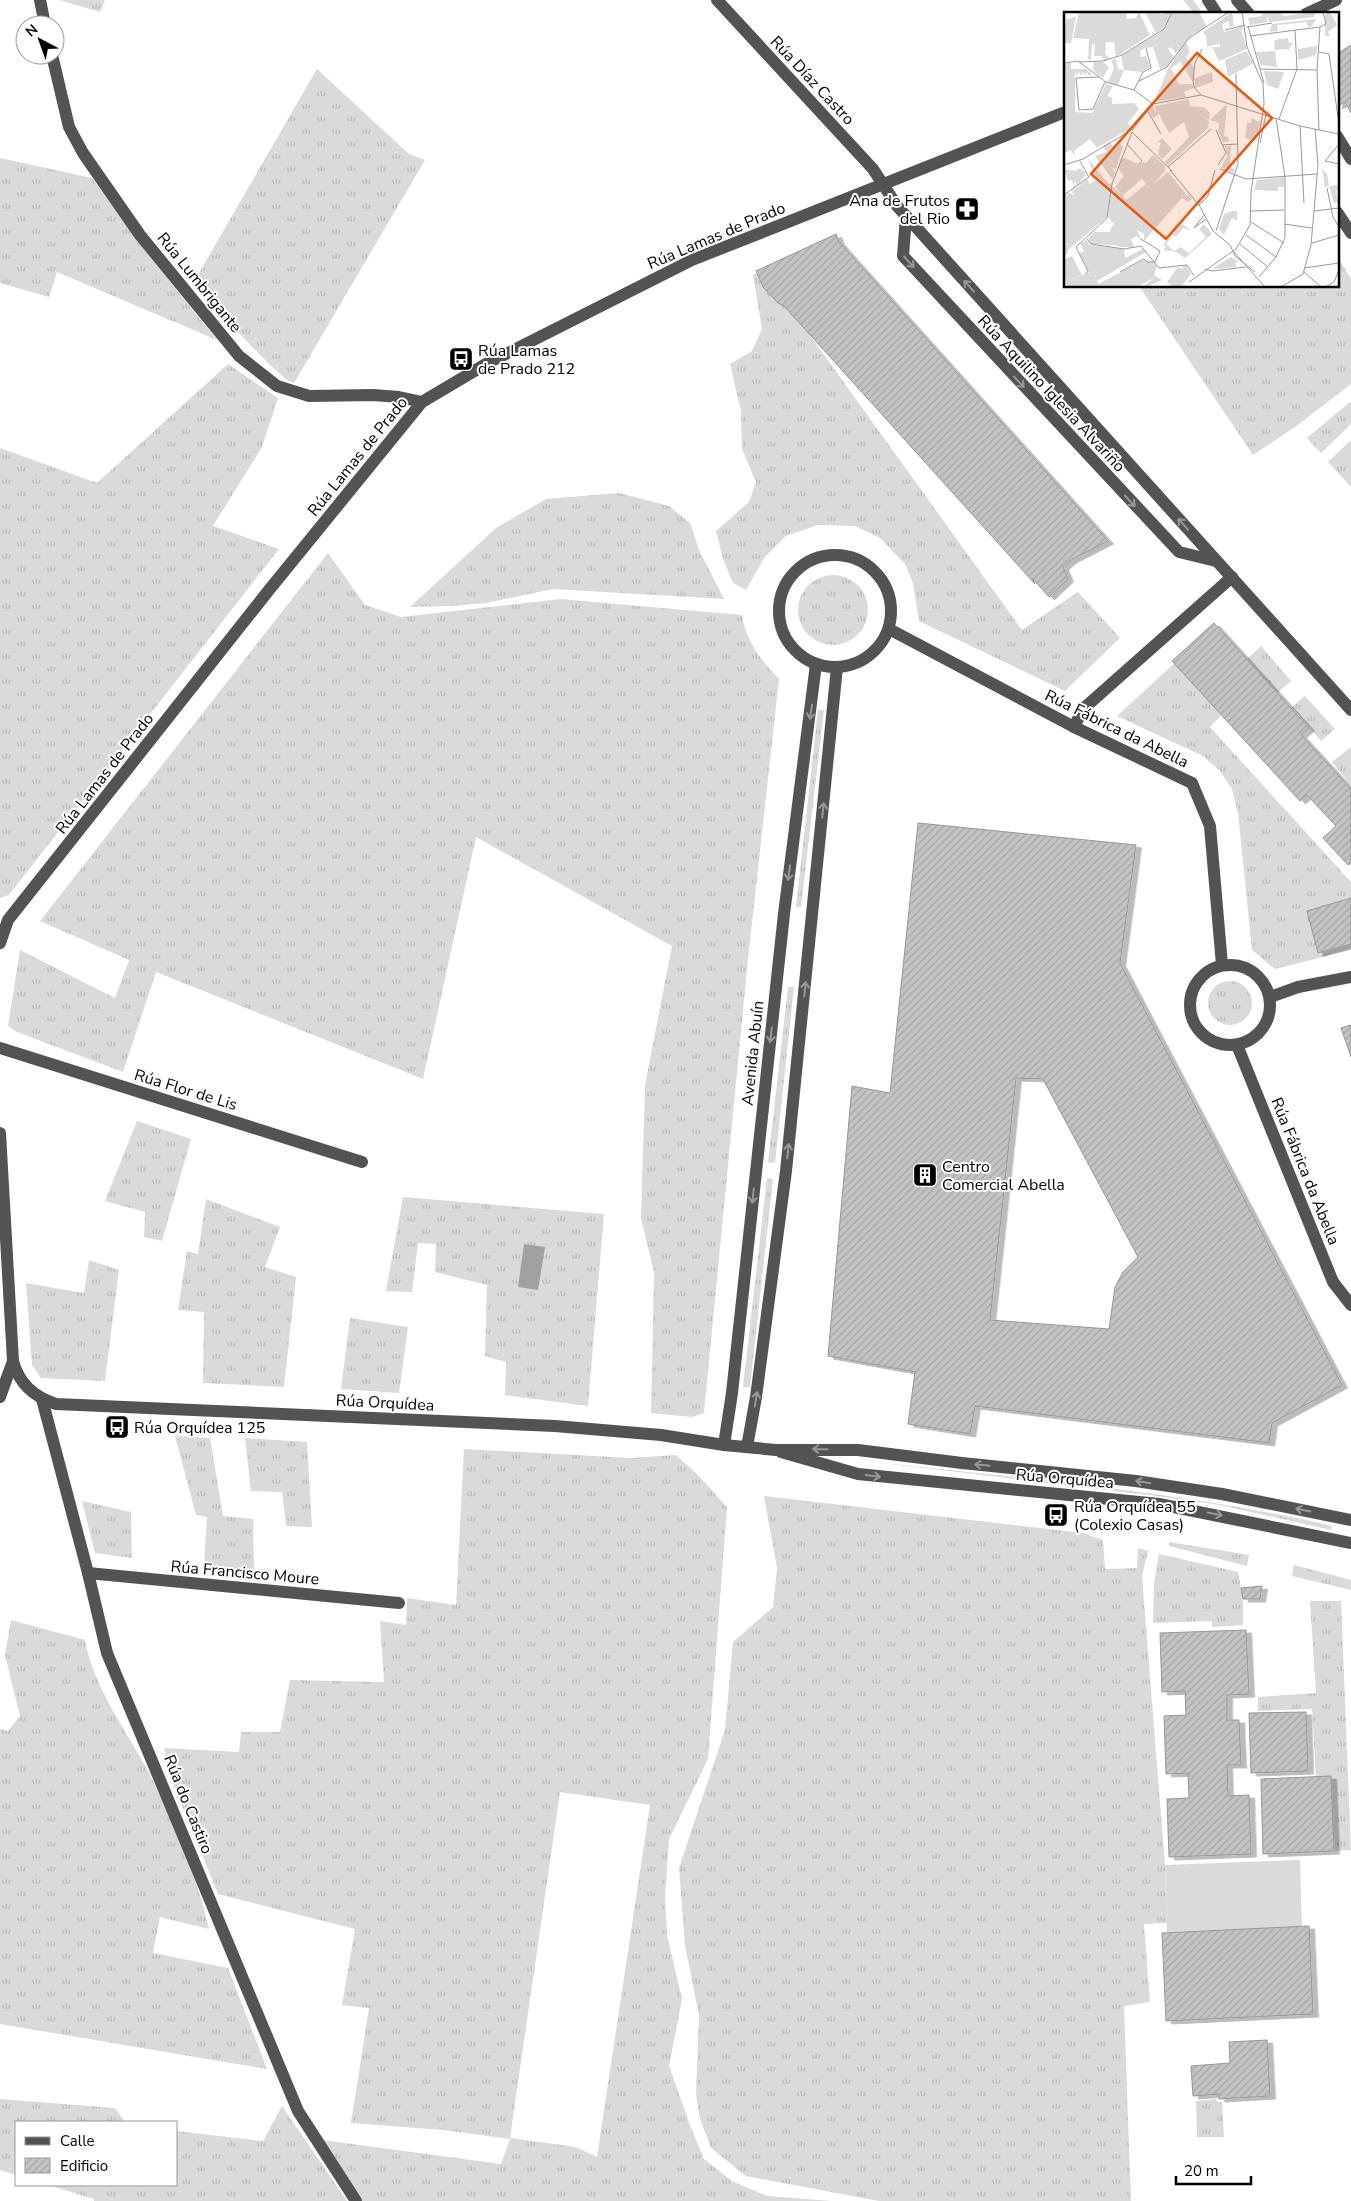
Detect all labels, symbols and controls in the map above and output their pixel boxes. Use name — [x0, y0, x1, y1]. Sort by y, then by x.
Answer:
inset map — [1064, 12, 1338, 288]
north arrow — [15, 15, 65, 65]
text: N — [22, 20, 42, 41]
street label: Rúa Díaz Castro — [765, 31, 859, 130]
place label: Ana de Frutos del Rio — [849, 190, 950, 230]
pharmacy icon: Ana de Frutos del Rio — [954, 196, 980, 222]
street label: Rúa Lamas de Prado — [644, 197, 789, 275]
street label: Rúa Lumbrigante — [152, 228, 247, 337]
one-way arrow — [903, 255, 915, 268]
one-way arrow — [964, 280, 975, 293]
street label: Rúa Aquilino Iglesia Alvariño — [973, 310, 1130, 477]
place label: Rúa Lamas de Prado 212 — [478, 340, 575, 380]
bus stop icon: Rúa Lamas de Prado 212 — [448, 346, 474, 372]
one-way arrow — [1013, 375, 1025, 388]
street label: Rúa Lamas de Prado — [303, 392, 413, 521]
one-way arrow — [1124, 494, 1136, 507]
one-way arrow — [1178, 518, 1189, 531]
street label: Rúa Fábrica da Abella — [1041, 685, 1192, 773]
one-way arrow — [806, 704, 816, 720]
street label: Rúa Lamas de Prado — [51, 709, 159, 839]
one-way arrow — [818, 803, 828, 819]
one-way arrow — [784, 865, 794, 881]
one-way arrow — [800, 982, 810, 998]
street label: Avenida Abuín — [737, 1000, 769, 1107]
one-way arrow — [766, 1027, 776, 1043]
street label: Rúa Flor de Lis — [132, 1064, 240, 1116]
street label: Rúa Fábrica da Abella — [1265, 1094, 1345, 1248]
one-way arrow — [783, 1143, 793, 1159]
place label: Centro Comercial Abella — [942, 1156, 1065, 1196]
building icon: Centro Comercial Abella — [912, 1162, 938, 1188]
one-way arrow — [748, 1188, 758, 1204]
street label: Rúa Orquídea — [335, 1389, 435, 1417]
one-way arrow — [751, 1391, 761, 1407]
bus stop icon: Rúa Orquídea 125 — [104, 1414, 130, 1440]
place label: Rúa Orquídea 125 — [134, 1417, 265, 1439]
one-way arrow — [812, 1444, 828, 1454]
one-way arrow — [974, 1461, 990, 1470]
street label: Rúa Orquídea — [1015, 1464, 1115, 1494]
one-way arrow — [865, 1471, 881, 1481]
one-way arrow — [1136, 1477, 1152, 1487]
place label: Rúa Orquídea 55 (Colexio Casas) — [1074, 1496, 1196, 1536]
bus stop icon: Rúa Orquídea 55 (Colexio Casas) — [1043, 1502, 1069, 1528]
one-way arrow — [1296, 1505, 1312, 1515]
one-way arrow — [1207, 1510, 1223, 1519]
street label: Rúa Francisco Moure — [170, 1556, 320, 1590]
street label: Rúa do Castiro — [158, 1752, 218, 1857]
legend — [15, 2121, 178, 2186]
text: Calle — [60, 2131, 95, 2151]
scale bar — [1176, 2154, 1251, 2186]
text: Edificio — [60, 2156, 108, 2176]
text: 20 m — [1184, 2161, 1219, 2181]

